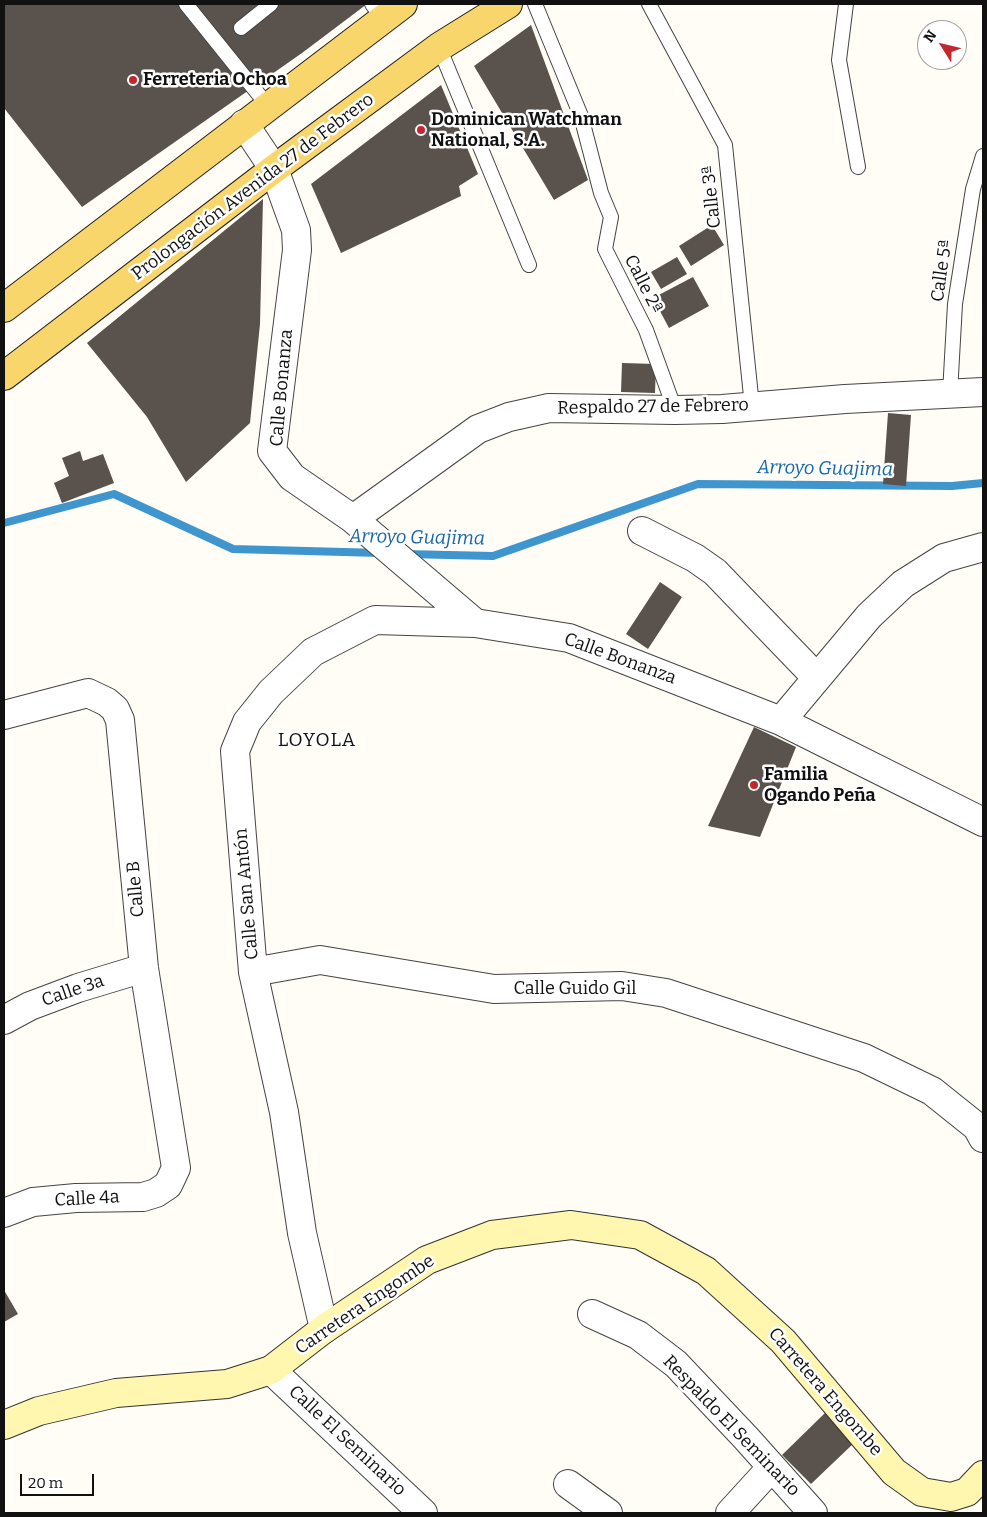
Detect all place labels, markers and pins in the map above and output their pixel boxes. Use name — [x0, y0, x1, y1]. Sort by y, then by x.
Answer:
place label: Ferreteria Ochoa — [143, 69, 287, 91]
marker: Ferreteria Ochoa — [127, 74, 139, 86]
place label: Dominican Watchman National, S.A. — [431, 109, 622, 152]
marker: Dominican Watchman National, S.A. — [415, 124, 427, 136]
place label: Familia Ogando Peña — [764, 764, 876, 806]
marker: Familia Ogando Peña — [748, 779, 760, 791]

